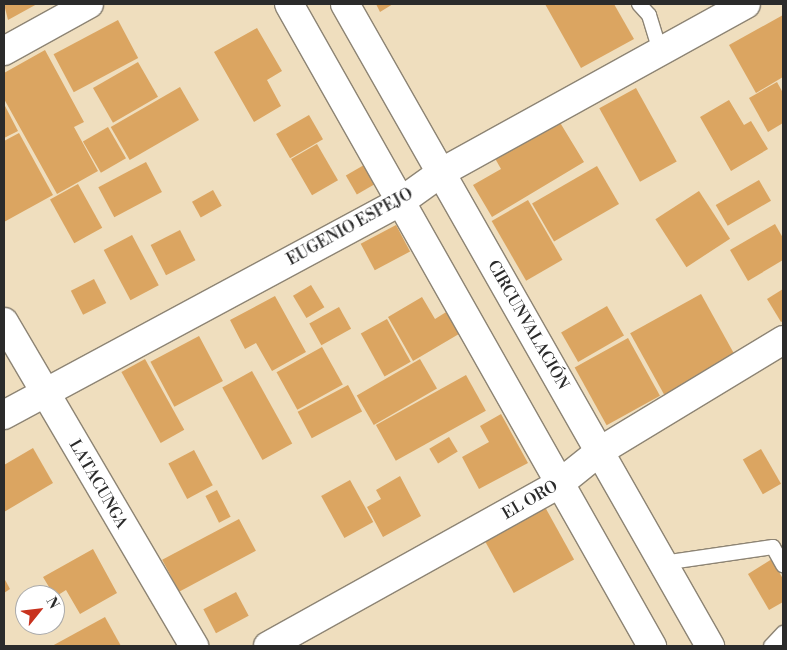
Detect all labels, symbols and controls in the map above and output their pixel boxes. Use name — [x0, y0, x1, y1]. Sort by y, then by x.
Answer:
street label: EUGENIO ESPEJO — [284, 184, 416, 270]
street label: CIRCUNVALACIÓN — [483, 257, 573, 393]
street label: LATACUNGA — [65, 436, 131, 532]
street label: EL ORO — [499, 476, 561, 524]
north arrow — [15, 585, 65, 635]
text: N — [42, 594, 63, 612]

